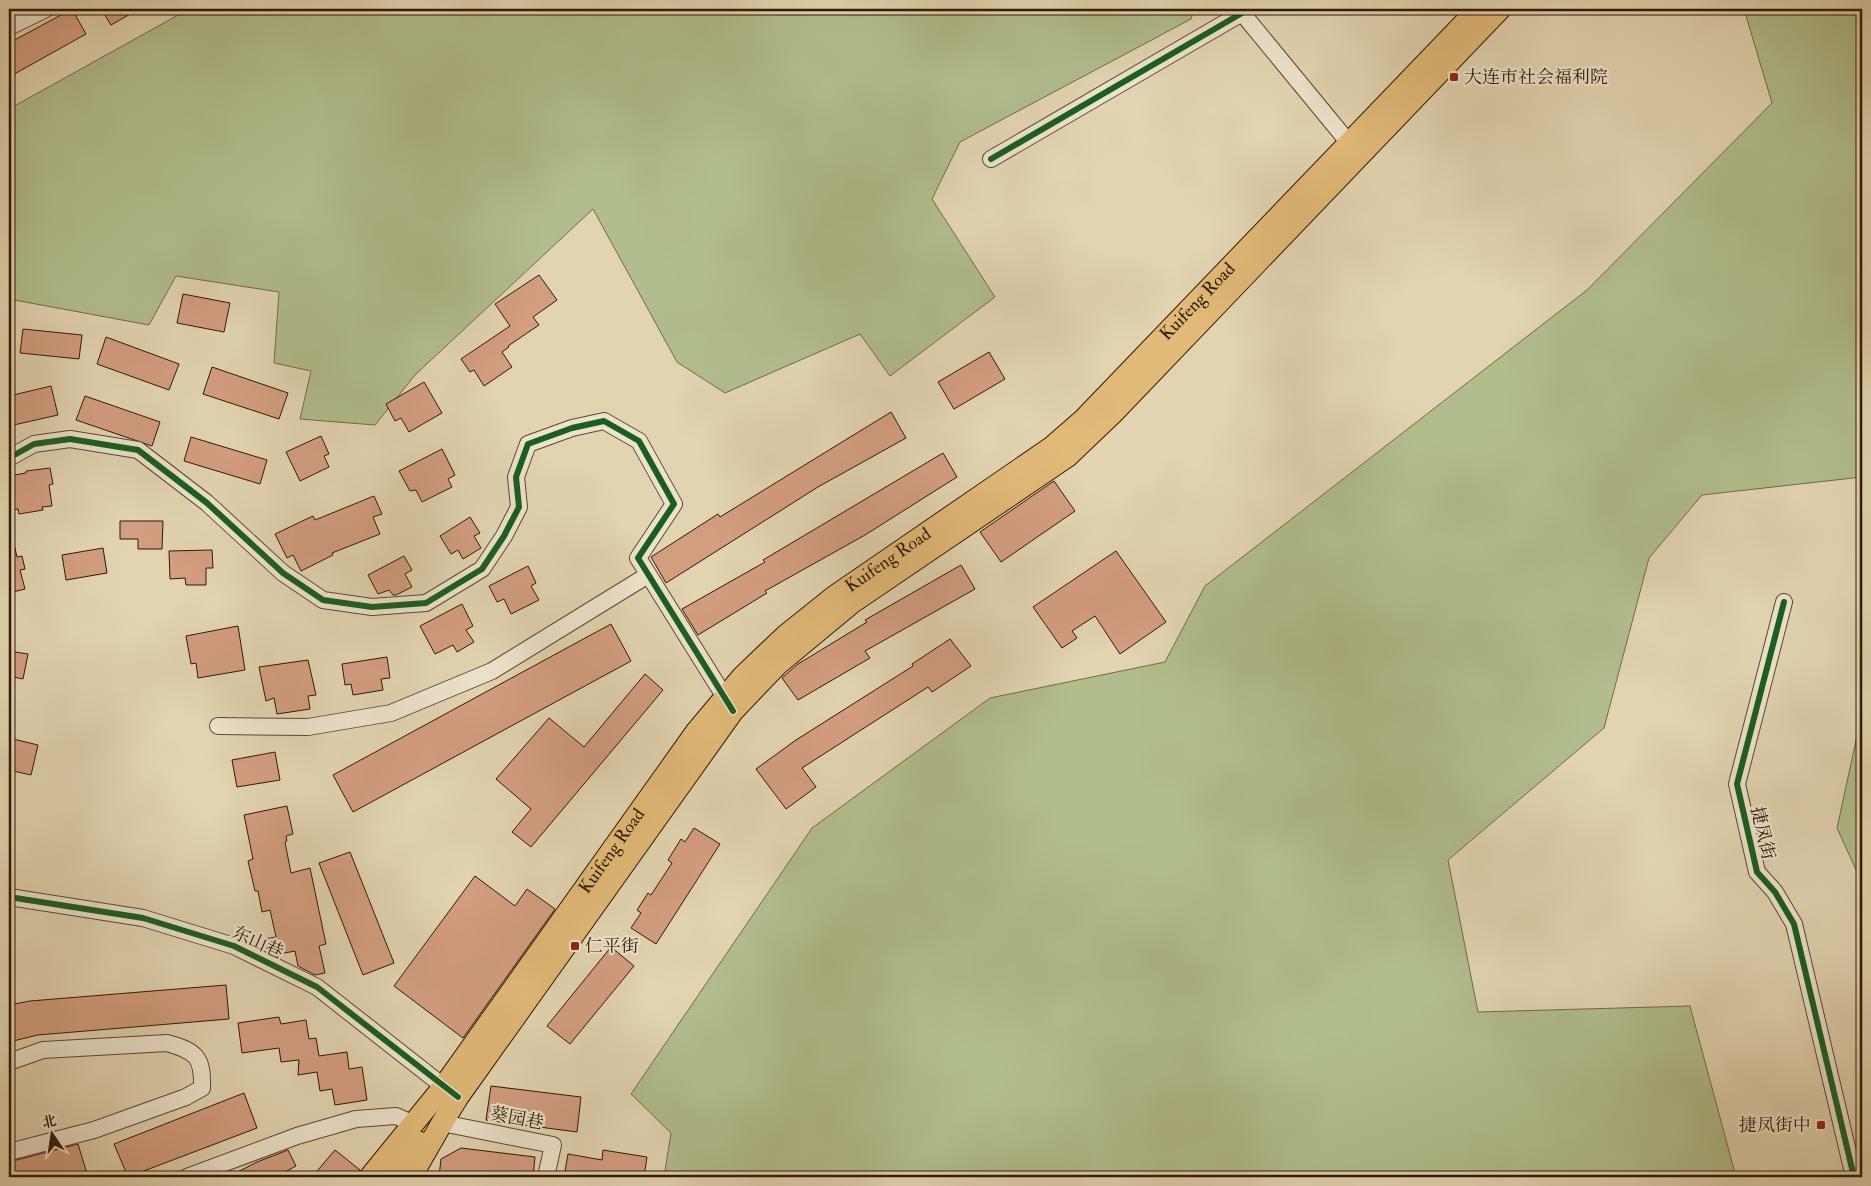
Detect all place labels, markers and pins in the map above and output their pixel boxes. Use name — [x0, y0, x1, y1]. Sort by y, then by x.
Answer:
place label: 大连市社会福利院 — [1464, 66, 1608, 89]
marker: 大连市社会福利院 — [1448, 71, 1460, 83]
place label: 仁平街 — [585, 935, 639, 958]
marker: 仁平街 — [569, 940, 581, 952]
place label: 捷凤街中 — [1739, 1114, 1811, 1137]
marker: 捷凤街中 — [1815, 1119, 1827, 1131]

